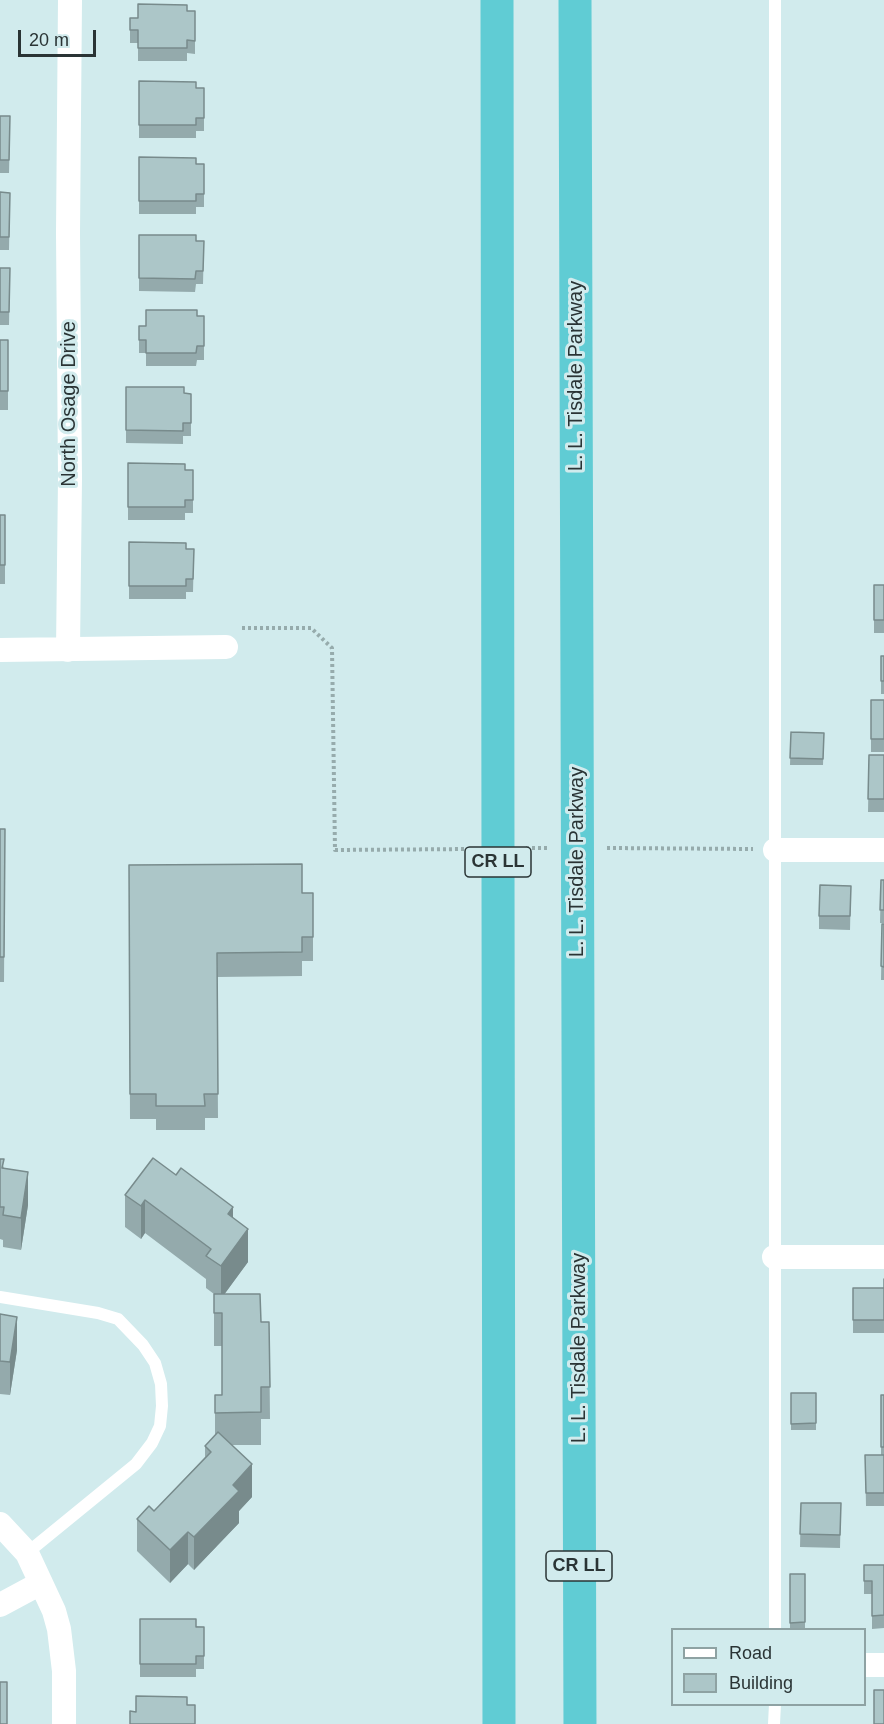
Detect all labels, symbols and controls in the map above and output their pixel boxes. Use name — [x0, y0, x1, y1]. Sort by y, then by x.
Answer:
scale bar — [21, 18, 99, 56]
text: 20 m — [29, 30, 69, 50]
street label: L. L. Tisdale Parkway — [564, 281, 588, 471]
street label: North Osage Drive — [57, 321, 81, 487]
street label: L. L. Tisdale Parkway — [565, 767, 589, 957]
road number: CR LL — [465, 847, 531, 877]
street label: L. L. Tisdale Parkway — [567, 1253, 591, 1443]
road number: CR LL — [546, 1551, 612, 1581]
legend — [671, 1628, 866, 1706]
text: Road — [729, 1643, 772, 1663]
text: Building — [729, 1673, 793, 1693]

